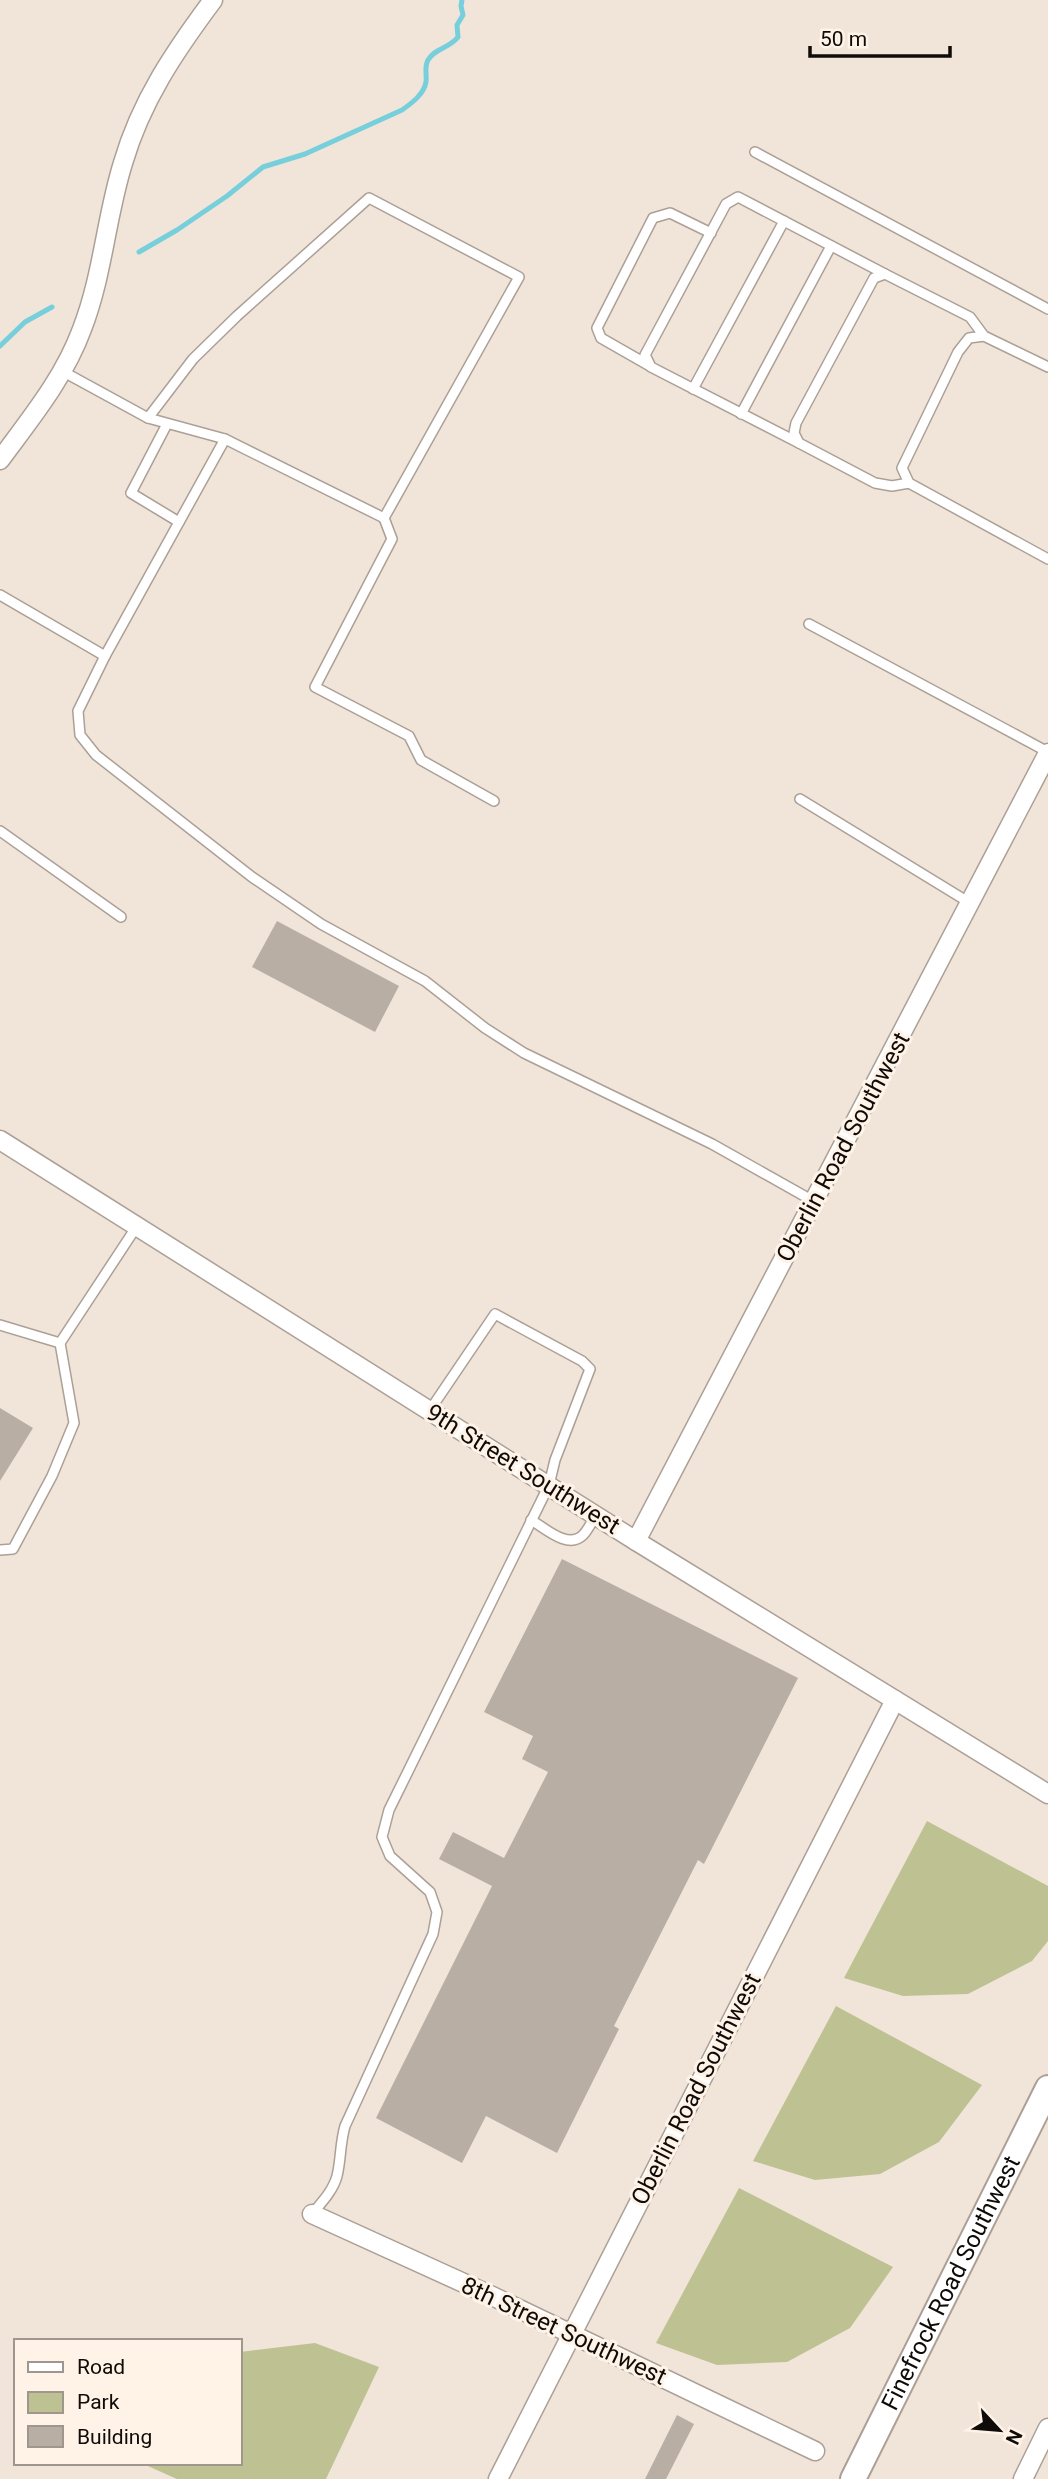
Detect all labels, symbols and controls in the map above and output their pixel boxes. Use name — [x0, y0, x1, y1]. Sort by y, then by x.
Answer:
scale bar — [810, 14, 950, 58]
text: 50 m — [820, 27, 867, 51]
street label: Oberlin Road Southwest — [771, 1027, 916, 1267]
street label: 9th Street Southwest — [421, 1398, 625, 1540]
street label: Oberlin Road Southwest — [625, 1968, 767, 2209]
street label: Finefrock Road Southwest — [876, 2151, 1026, 2415]
street label: 8th Street Southwest — [457, 2271, 671, 2391]
legend — [14, 2339, 242, 2465]
text: Road — [77, 2355, 125, 2379]
text: Park — [77, 2390, 120, 2414]
north arrow — [964, 2395, 1034, 2465]
text: Building — [77, 2425, 152, 2449]
text: N — [1001, 2426, 1027, 2448]

